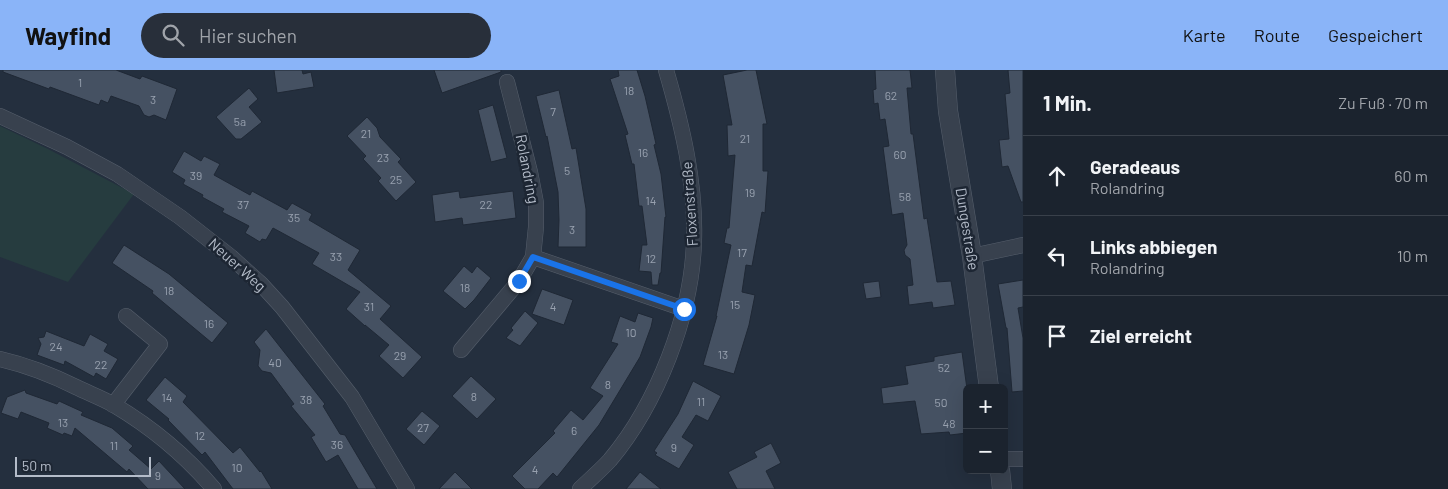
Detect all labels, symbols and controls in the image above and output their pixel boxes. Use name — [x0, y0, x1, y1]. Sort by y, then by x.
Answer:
search box — [141, 13, 491, 58]
text: Wayfind — [25, 21, 111, 50]
icon: search — [159, 21, 187, 49]
text: Hier suchen — [199, 24, 297, 47]
text: Karte — [1183, 24, 1226, 46]
text: Route — [1254, 24, 1300, 46]
text: Gespeichert — [1328, 24, 1423, 46]
house number: 1 — [78, 75, 82, 89]
house number: 18 — [624, 83, 634, 97]
house number: 62 — [885, 88, 897, 102]
text: 1 Min. — [1043, 90, 1092, 115]
house number: 3 — [150, 92, 156, 106]
text: Zu Fuß · 70 m — [1338, 93, 1428, 112]
house number: 7 — [550, 104, 556, 118]
house number: 5a — [234, 114, 246, 128]
house number: 21 — [361, 126, 371, 140]
house number: 21 — [740, 131, 750, 145]
street label: Rolandring — [512, 133, 543, 205]
house number: 16 — [638, 145, 648, 159]
house number: 60 — [894, 147, 906, 161]
house number: 23 — [377, 150, 389, 164]
text: Geradeaus — [1090, 155, 1180, 178]
street label: Floxenstraße — [677, 161, 701, 247]
icon: ahead — [1043, 162, 1071, 190]
house number: 5 — [564, 163, 570, 177]
text: 60 m — [1394, 166, 1428, 185]
house number: 39 — [190, 168, 202, 182]
house number: 25 — [390, 172, 402, 186]
text: Rolandring — [1090, 178, 1165, 197]
house number: 19 — [745, 185, 755, 199]
street label: Dungestraße — [953, 186, 983, 271]
house number: 58 — [899, 189, 911, 203]
house number: 14 — [646, 193, 656, 207]
house number: 37 — [237, 197, 249, 211]
house number: 22 — [480, 197, 492, 211]
house number: 35 — [288, 210, 300, 224]
house number: 3 — [569, 222, 575, 236]
street label: Neuer Weg — [205, 234, 270, 295]
text: Links abbiegen — [1090, 235, 1217, 258]
icon: left — [1043, 242, 1071, 270]
house number: 17 — [737, 245, 747, 259]
text: 10 m — [1397, 246, 1428, 265]
house number: 33 — [330, 249, 342, 263]
house number: 12 — [646, 251, 656, 265]
text: Rolandring — [1090, 258, 1165, 277]
route end — [508, 270, 531, 293]
house number: 18 — [460, 280, 470, 294]
house number: 18 — [164, 283, 174, 297]
house number: 15 — [730, 297, 740, 311]
route start — [673, 298, 696, 321]
house number: 31 — [364, 299, 374, 313]
house number: 4 — [550, 299, 556, 313]
house number: 16 — [204, 316, 214, 330]
icon: arrive — [1043, 322, 1071, 350]
text: Ziel erreicht — [1090, 324, 1192, 347]
house number: 10 — [626, 325, 636, 339]
house number: 24 — [49, 339, 63, 353]
house number: 13 — [718, 347, 728, 361]
house number: 29 — [394, 348, 406, 362]
house number: 40 — [268, 355, 282, 369]
house number: 22 — [95, 357, 107, 371]
house number: 52 — [938, 360, 950, 374]
house number: 8 — [605, 377, 611, 391]
map controls — [963, 384, 1008, 474]
button: + — [963, 384, 1008, 429]
house number: 8 — [471, 389, 477, 403]
house number: 14 — [162, 390, 172, 404]
house number: 38 — [300, 392, 312, 406]
house number: 11 — [697, 394, 705, 408]
house number: 50 — [935, 395, 947, 409]
house number: 13 — [58, 415, 68, 429]
house number: 48 — [943, 416, 955, 430]
house number: 27 — [417, 420, 429, 434]
house number: 6 — [571, 423, 577, 437]
house number: 12 — [195, 428, 205, 442]
button: − — [963, 429, 1008, 474]
house number: 36 — [331, 437, 343, 451]
house number: 11 — [110, 438, 118, 452]
house number: 9 — [671, 440, 677, 454]
scale bar — [15, 454, 151, 477]
text: 50 m — [22, 457, 51, 474]
house number: 10 — [232, 460, 242, 474]
house number: 4 — [532, 462, 538, 476]
house number: 9 — [155, 468, 161, 482]

